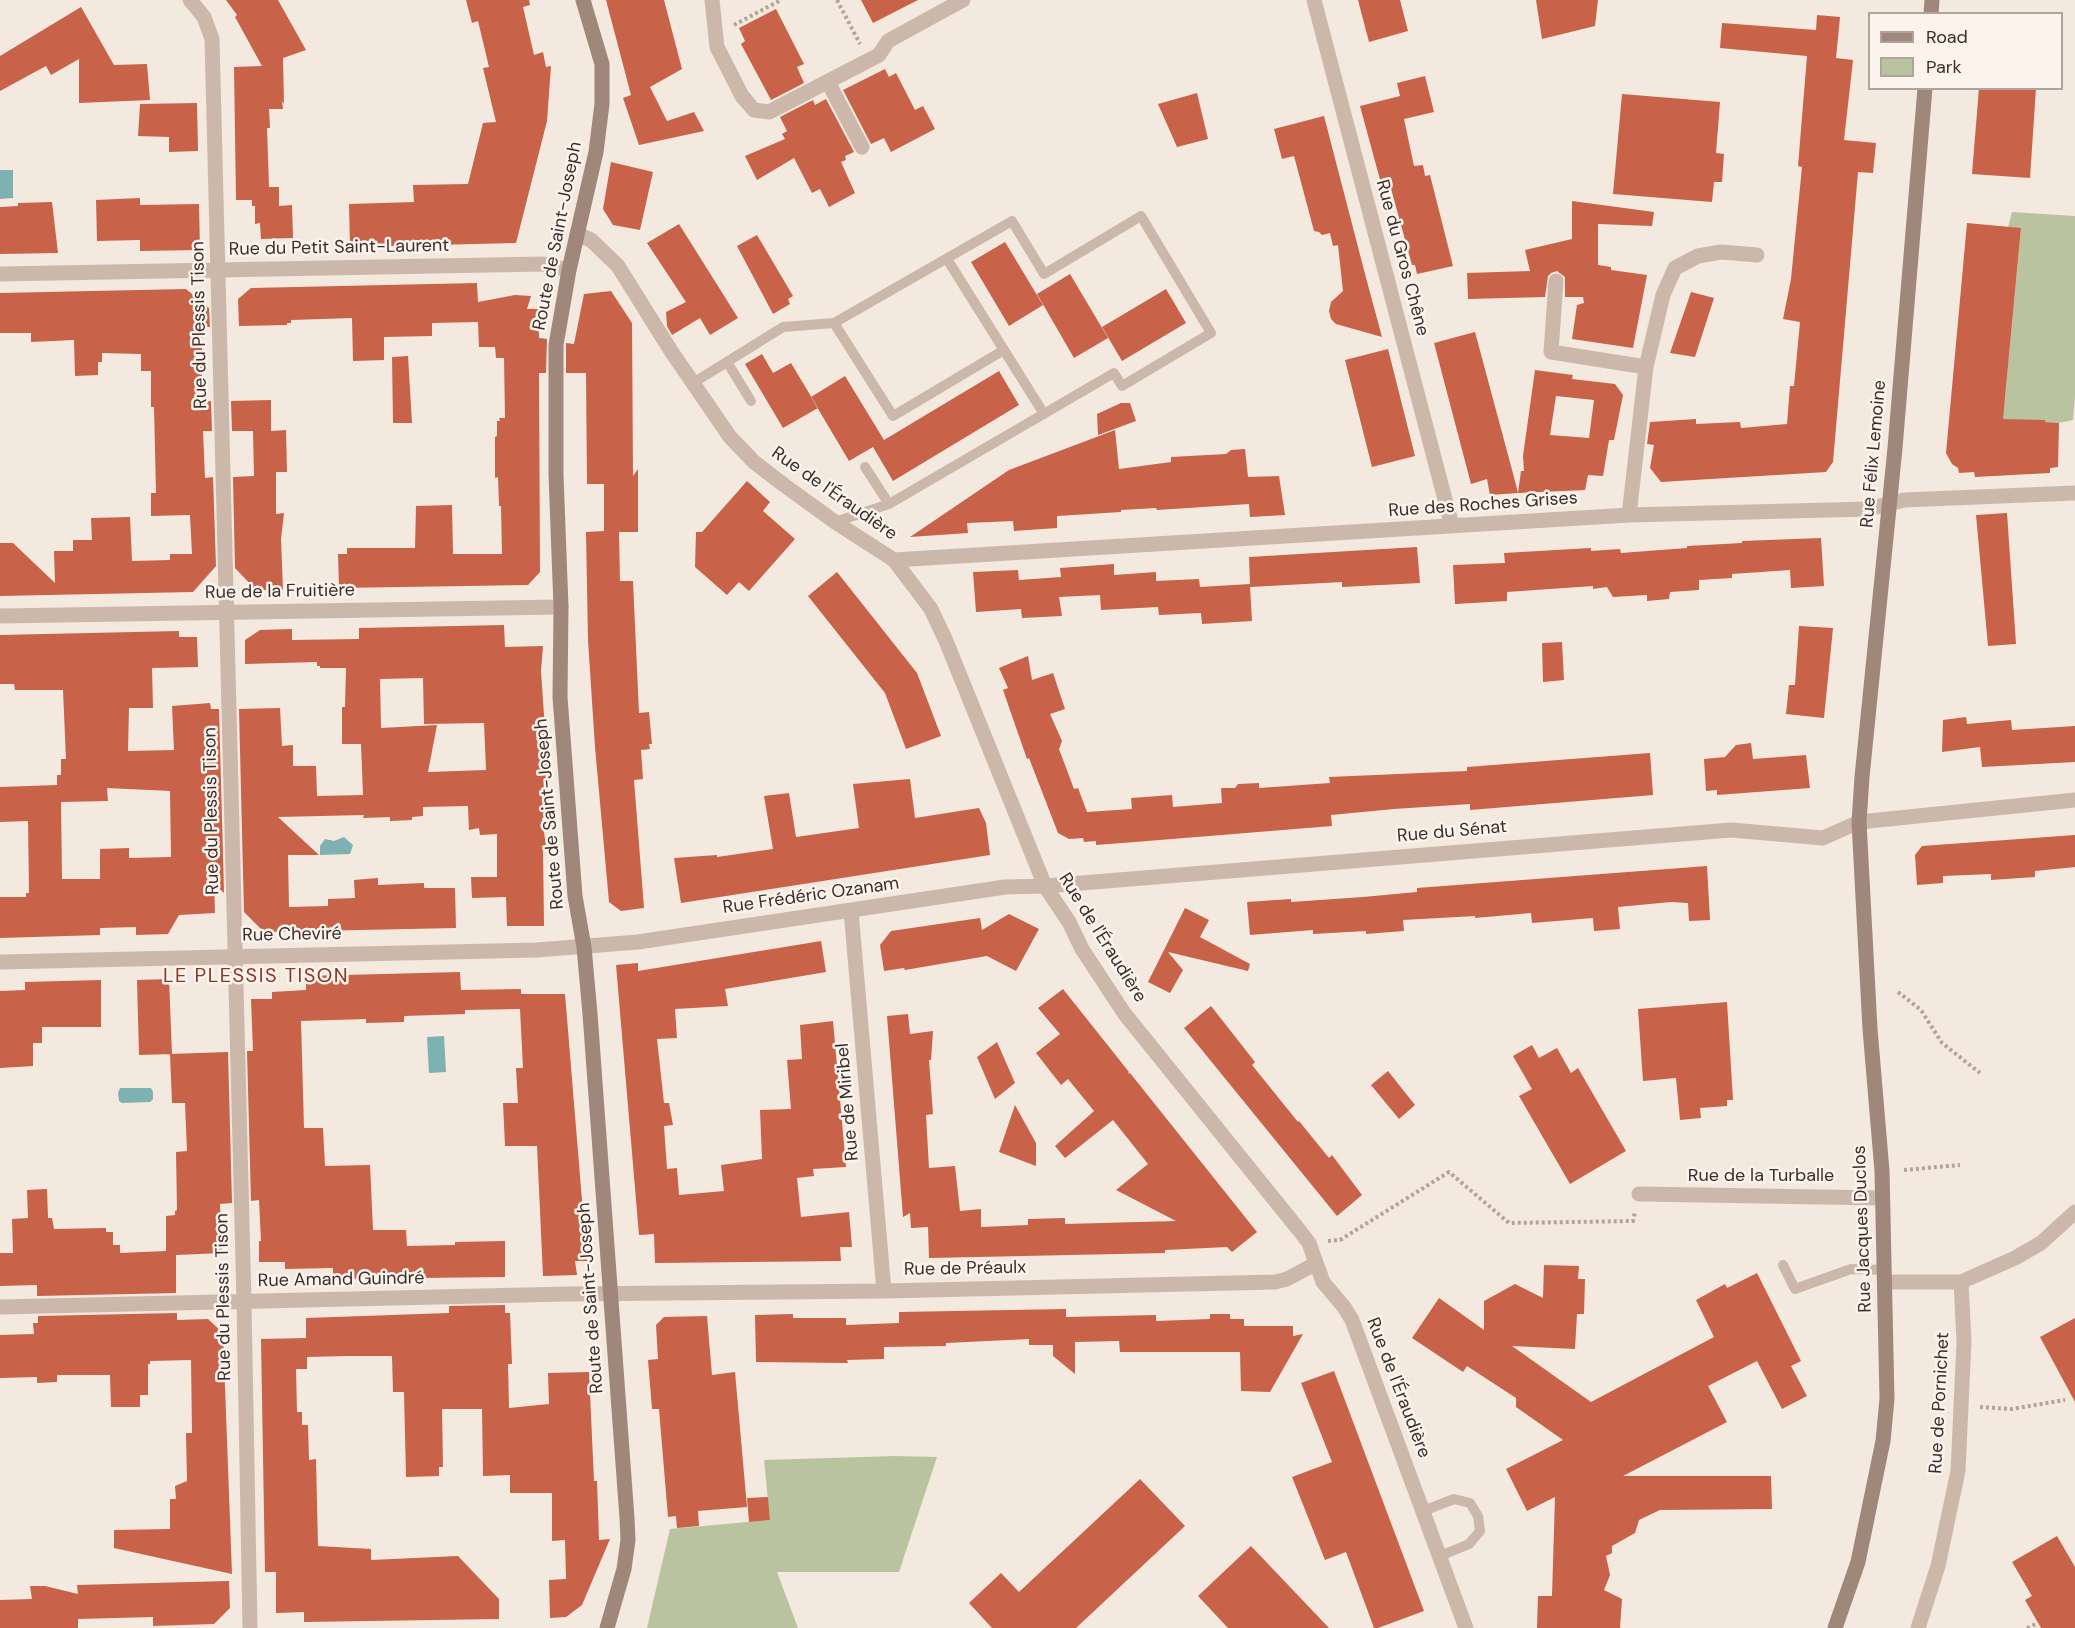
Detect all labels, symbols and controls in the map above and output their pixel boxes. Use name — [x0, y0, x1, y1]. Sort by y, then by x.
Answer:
legend — [1868, 12, 2063, 90]
text: Road — [1926, 25, 1968, 49]
text: Park — [1926, 55, 1962, 79]
street label: Route de Saint-Joseph — [529, 140, 587, 332]
street label: Rue du Gros Chêne — [1371, 177, 1433, 339]
street label: Rue du Petit Saint-Laurent — [228, 235, 450, 261]
street label: Rue du Plessis Tison — [188, 241, 212, 409]
street label: Rue Félix Lemoine — [1857, 379, 1891, 529]
street label: Rue de l'Éraudière — [767, 443, 901, 545]
street label: Rue des Roches Grises — [1388, 488, 1578, 522]
street label: Rue de la Fruitière — [205, 580, 355, 604]
street label: Route de Saint-Joseph — [531, 718, 569, 910]
street label: Rue du Plessis Tison — [200, 727, 224, 895]
street label: Rue du Sénat — [1396, 816, 1508, 848]
street label: Rue de l'Éraudière — [1053, 869, 1151, 1007]
street label: Rue Frédéric Ozanam — [721, 873, 901, 919]
street label: Rue Cheviré — [242, 923, 342, 947]
district label: LE PLESSIS TISON — [163, 965, 349, 989]
street label: Rue de Miribel — [832, 1042, 864, 1162]
street label: Rue Jacques Duclos — [1849, 1145, 1877, 1313]
street label: Rue de la Turballe — [1688, 1165, 1834, 1187]
street label: Route de Saint-Joseph — [574, 1202, 608, 1394]
street label: Rue du Plessis Tison — [212, 1213, 236, 1381]
street label: Rue de Préaulx — [904, 1257, 1026, 1281]
street label: Rue Amand Guindré — [258, 1268, 424, 1292]
street label: Rue de l'Éraudière — [1361, 1315, 1435, 1461]
street label: Rue de Pornichet — [1926, 1332, 1954, 1474]

